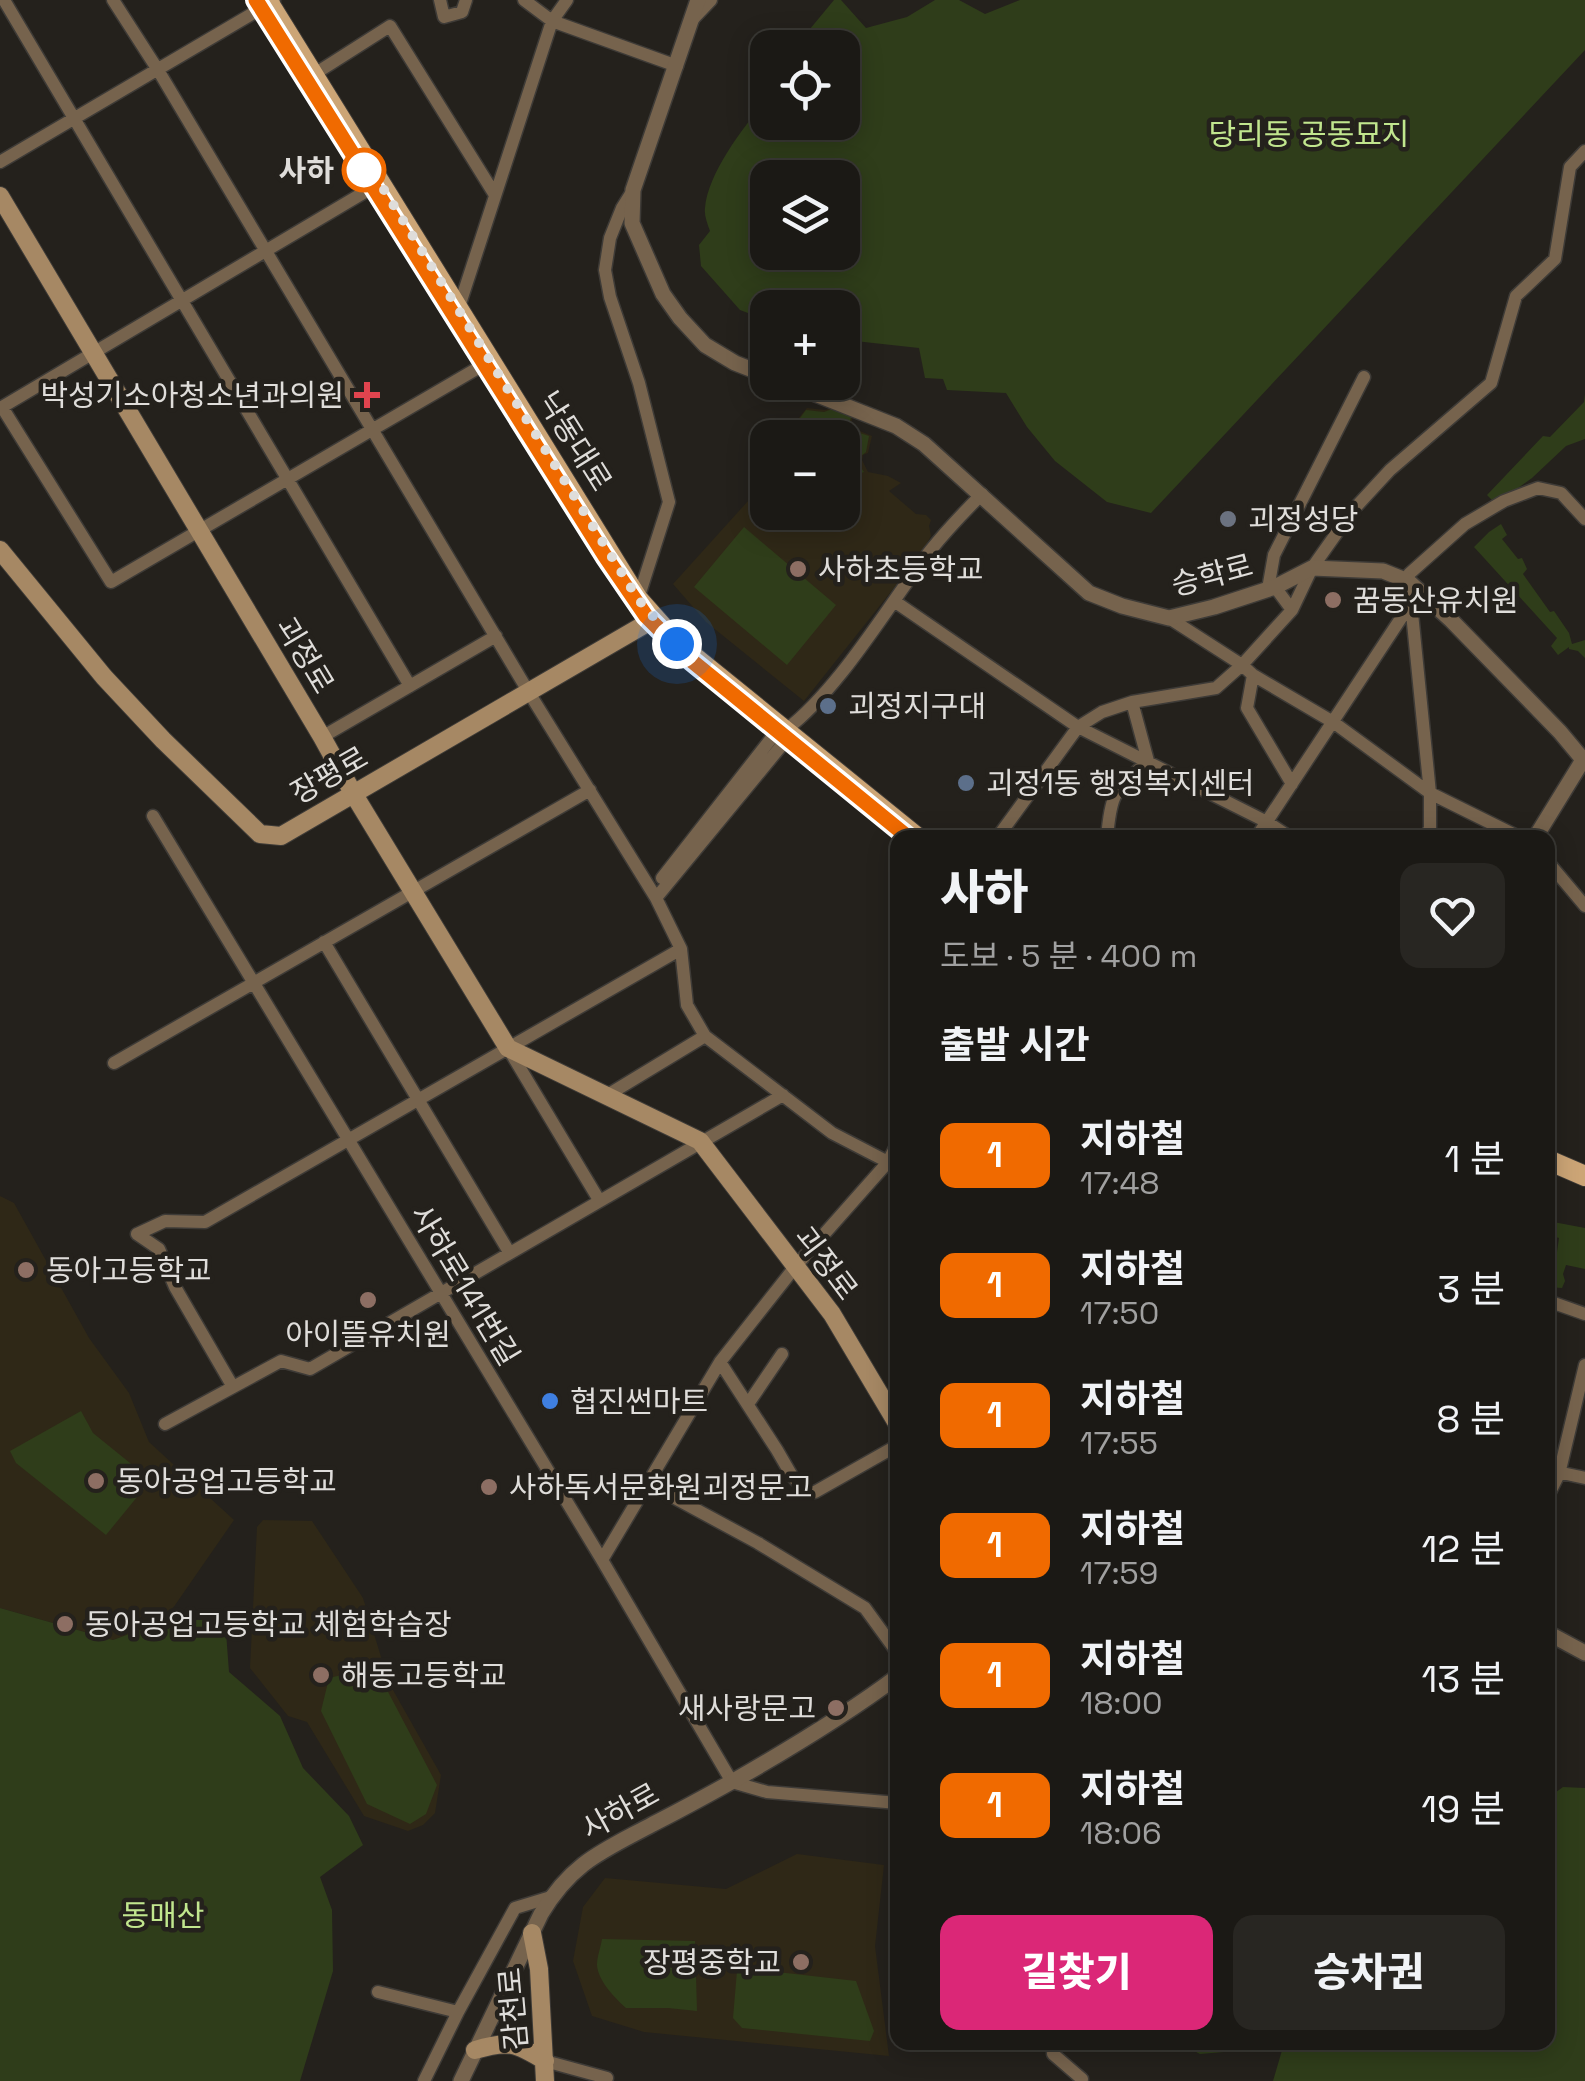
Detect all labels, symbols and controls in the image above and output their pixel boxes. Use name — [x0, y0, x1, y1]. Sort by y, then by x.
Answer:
map controls — [750, 30, 860, 530]
button: locate — [750, 30, 860, 140]
park label: 당리동 공동묘지 — [1209, 115, 1409, 154]
marker: 사하 — [343, 149, 385, 191]
place label: 사하 — [279, 151, 334, 190]
button: layers — [750, 160, 860, 270]
button: + — [750, 290, 860, 400]
place label: 박성기소아청소년과의원 — [40, 376, 344, 415]
marker: 박성기소아청소년과의원 — [354, 382, 380, 408]
street label: 낙동대로 — [529, 384, 621, 498]
button: − — [750, 420, 860, 530]
place label: 괴정성당 — [1248, 500, 1358, 539]
marker: 괴정성당 — [1217, 508, 1239, 530]
street label: 승학로 — [1167, 545, 1257, 605]
place label: 사하초등학교 — [818, 550, 984, 589]
marker: 사하초등학교 — [787, 558, 809, 580]
place label: 꿈동산유치원 — [1353, 581, 1519, 620]
marker: 꿈동산유치원 — [1322, 589, 1344, 611]
street label: 괴정로 — [267, 609, 343, 701]
your location — [652, 619, 702, 669]
place label: 괴정지구대 — [848, 687, 986, 726]
marker: 괴정지구대 — [817, 695, 839, 717]
street label: 장평로 — [283, 737, 375, 813]
place label: 괴정1동 행정복지센터 — [986, 764, 1255, 803]
marker: 괴정1동 행정복지센터 — [955, 772, 977, 794]
text: 사하 — [940, 862, 1028, 923]
button: heart — [1400, 863, 1505, 968]
text: 도보 · 5 분 · 400 m — [940, 936, 1197, 976]
text: 출발 시간 — [940, 1021, 1090, 1069]
text: 지하철 — [1080, 1115, 1185, 1163]
text: 1 — [987, 1133, 1003, 1177]
text: 1 분 — [1444, 1135, 1505, 1183]
text: 17:48 — [1080, 1163, 1159, 1203]
street label: 사하로141번길 — [402, 1197, 528, 1373]
street label: 괴정로 — [786, 1218, 866, 1308]
text: 지하철 — [1080, 1245, 1185, 1293]
place label: 동아고등학교 — [46, 1251, 212, 1290]
marker: 동아고등학교 — [15, 1259, 37, 1281]
text: 1 — [987, 1263, 1003, 1307]
text: 3 분 — [1437, 1265, 1505, 1313]
marker: 아이뜰유치원 — [357, 1289, 379, 1311]
text: 17:50 — [1080, 1293, 1159, 1333]
place label: 아이뜰유치원 — [285, 1315, 451, 1354]
text: 지하철 — [1080, 1375, 1185, 1423]
place label: 협진썬마트 — [570, 1382, 708, 1421]
marker: 협진썬마트 — [539, 1390, 561, 1412]
text: 1 — [987, 1393, 1003, 1437]
text: 8 분 — [1437, 1395, 1505, 1443]
text: 17:55 — [1080, 1423, 1158, 1463]
place label: 동아공업고등학교 — [116, 1462, 337, 1501]
place label: 사하독서문화원괴정문고 — [509, 1468, 813, 1507]
marker: 동아공업고등학교 — [85, 1470, 107, 1492]
marker: 사하독서문화원괴정문고 — [478, 1476, 500, 1498]
text: 지하철 — [1080, 1505, 1185, 1553]
text: 1 — [987, 1523, 1003, 1567]
text: 12 분 — [1421, 1525, 1505, 1573]
text: 17:59 — [1080, 1553, 1158, 1593]
place label: 동아공업고등학교 체험학습장 — [85, 1605, 452, 1644]
marker: 동아공업고등학교 체험학습장 — [54, 1613, 76, 1635]
text: 지하철 — [1080, 1635, 1185, 1683]
text: 1 — [987, 1653, 1003, 1697]
text: 13 분 — [1421, 1655, 1505, 1703]
place label: 해동고등학교 — [341, 1656, 507, 1695]
marker: 해동고등학교 — [310, 1664, 332, 1686]
text: 18:00 — [1080, 1683, 1162, 1723]
place label: 새사랑문고 — [678, 1689, 816, 1728]
marker: 새사랑문고 — [825, 1697, 847, 1719]
text: 지하철 — [1080, 1765, 1185, 1813]
street label: 사하로 — [574, 1774, 666, 1848]
text: 1 — [987, 1783, 1003, 1827]
text: 19 분 — [1421, 1785, 1505, 1833]
text: 18:06 — [1080, 1813, 1162, 1853]
park label: 동매산 — [122, 1896, 204, 1935]
button: 길찾기 — [940, 1915, 1213, 2030]
button: 승차권 — [1233, 1915, 1505, 2030]
place label: 장평중학교 — [643, 1943, 781, 1982]
marker: 장평중학교 — [790, 1951, 812, 1973]
street label: 감천로 — [490, 1966, 536, 2052]

